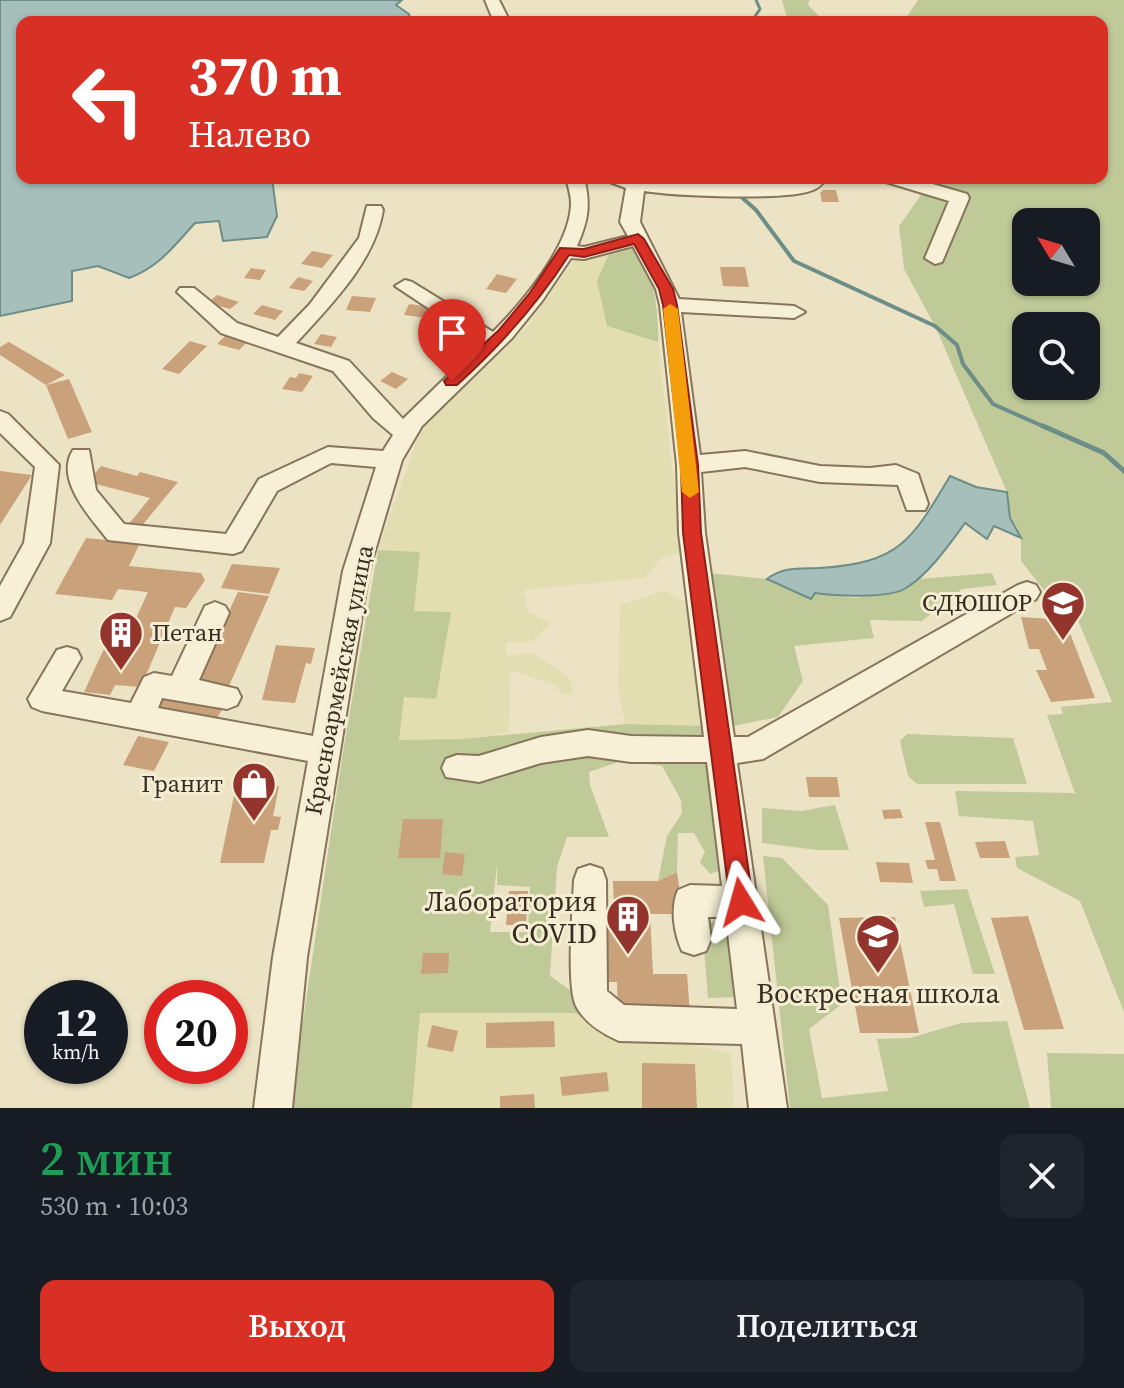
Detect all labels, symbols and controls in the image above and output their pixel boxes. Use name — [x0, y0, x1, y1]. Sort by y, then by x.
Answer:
text: 370 m — [188, 37, 342, 114]
icon: left — [56, 48, 160, 152]
text: Налево — [188, 110, 311, 159]
north arrow — [1012, 208, 1100, 296]
map controls — [1012, 208, 1100, 400]
pin — [418, 299, 486, 381]
icon: arrive — [430, 311, 474, 355]
button: search — [1012, 312, 1100, 400]
street label: Красноармейская улица — [296, 541, 381, 818]
school or university icon: СДЮШОР — [1039, 579, 1087, 642]
place label: СДЮШОР — [922, 586, 1032, 619]
building icon: Петан — [97, 609, 145, 672]
place label: Петан — [152, 616, 222, 649]
shop icon: Гранит — [230, 760, 278, 823]
place label: Гранит — [141, 767, 223, 800]
position arrow — [699, 860, 783, 944]
place label: Лаборатория COVID — [424, 882, 597, 952]
building icon: Лаборатория COVID — [604, 893, 652, 956]
school or university icon: Воскресная школа — [854, 912, 902, 975]
place label: Воскресная школа — [756, 974, 1000, 1012]
speed limit sign: 20 — [144, 980, 248, 1084]
text: 12 — [54, 995, 98, 1049]
text: km/h — [52, 1038, 100, 1066]
text: 2 мин — [40, 1125, 173, 1191]
button: close — [1000, 1134, 1084, 1218]
text: 530 m · 10:03 — [40, 1188, 188, 1224]
button: Выход — [40, 1280, 554, 1372]
button: Поделиться — [570, 1280, 1084, 1372]

